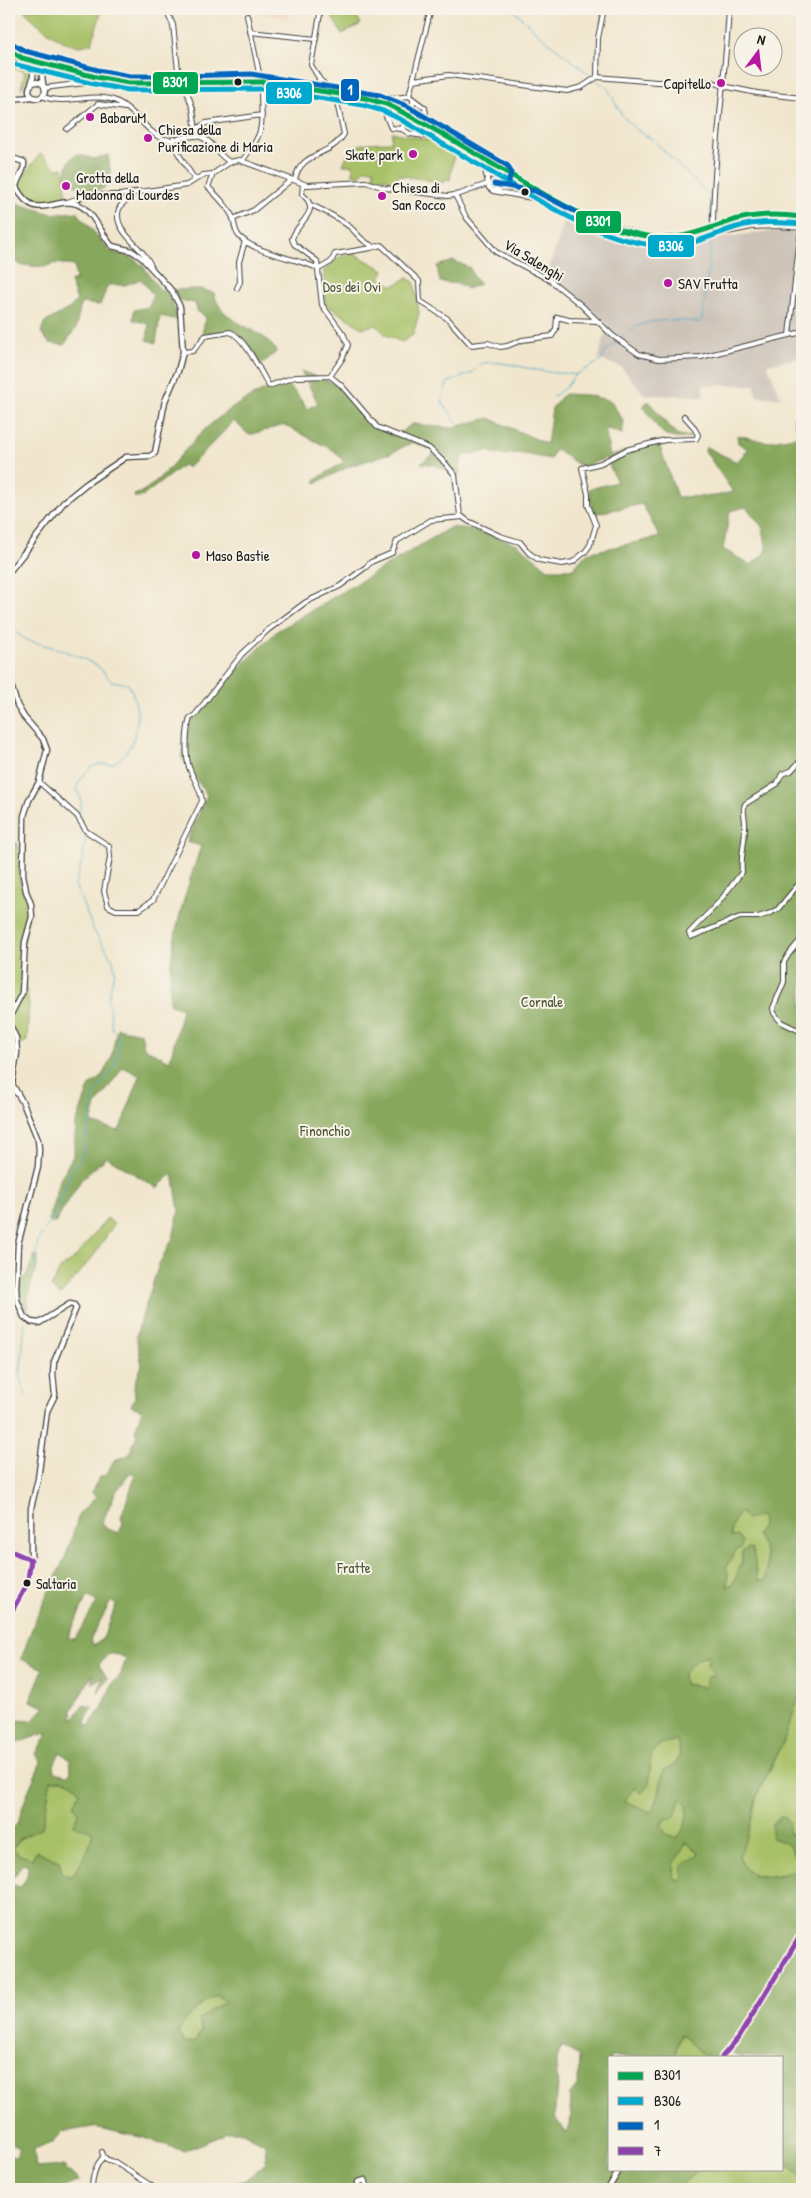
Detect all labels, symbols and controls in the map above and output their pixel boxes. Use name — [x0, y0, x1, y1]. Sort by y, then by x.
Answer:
north arrow — [734, 28, 784, 78]
text: N — [755, 29, 768, 49]
line badge: B301 — [152, 71, 199, 95]
text: B301 — [163, 72, 187, 91]
place label: Capitello — [663, 73, 711, 94]
unlabelled marker — [233, 77, 243, 87]
marker: Capitello — [715, 77, 727, 89]
line badge: 1 — [340, 78, 360, 102]
text: 1 — [347, 80, 353, 99]
line badge: B306 — [265, 81, 313, 105]
text: B306 — [276, 83, 302, 102]
place label: BabaruM — [100, 107, 146, 128]
marker: BabaruM — [84, 111, 96, 123]
place label: Chiesa della Purificazione di Maria — [158, 119, 273, 157]
marker: Chiesa della Purificazione di Maria — [142, 132, 154, 144]
place label: Skate park — [345, 144, 403, 165]
marker: Skate park — [407, 148, 419, 160]
place label: Grotta della Madonna di Lourdes — [76, 167, 179, 205]
place label: Chiesa di San Rocco — [392, 177, 446, 215]
marker: Grotta della Madonna di Lourdes — [60, 180, 72, 192]
unlabelled marker — [520, 187, 530, 197]
marker: Chiesa di San Rocco — [376, 190, 388, 202]
line badge: B301 — [575, 210, 622, 234]
text: B301 — [586, 211, 610, 230]
street label: Via Salenghi — [500, 234, 568, 286]
line badge: B306 — [647, 234, 695, 258]
text: B306 — [658, 236, 684, 255]
place label: SAV Frutta — [678, 273, 738, 294]
park label: Dos dei Ovi — [323, 276, 381, 297]
marker: SAV Frutta — [662, 277, 674, 289]
place label: Maso Bastie — [206, 545, 270, 566]
marker: Maso Bastie — [190, 549, 202, 561]
park label: Cornale — [521, 991, 563, 1012]
park label: Finonchio — [299, 1120, 350, 1141]
park label: Fratte — [336, 1557, 371, 1578]
place label: Saltaria — [36, 1574, 76, 1593]
marker: Saltaria — [22, 1578, 32, 1588]
legend — [608, 2056, 784, 2170]
text: B301 — [654, 2064, 681, 2085]
text: B306 — [654, 2090, 681, 2111]
text: 1 — [654, 2114, 659, 2135]
text: 7 — [654, 2140, 661, 2161]

